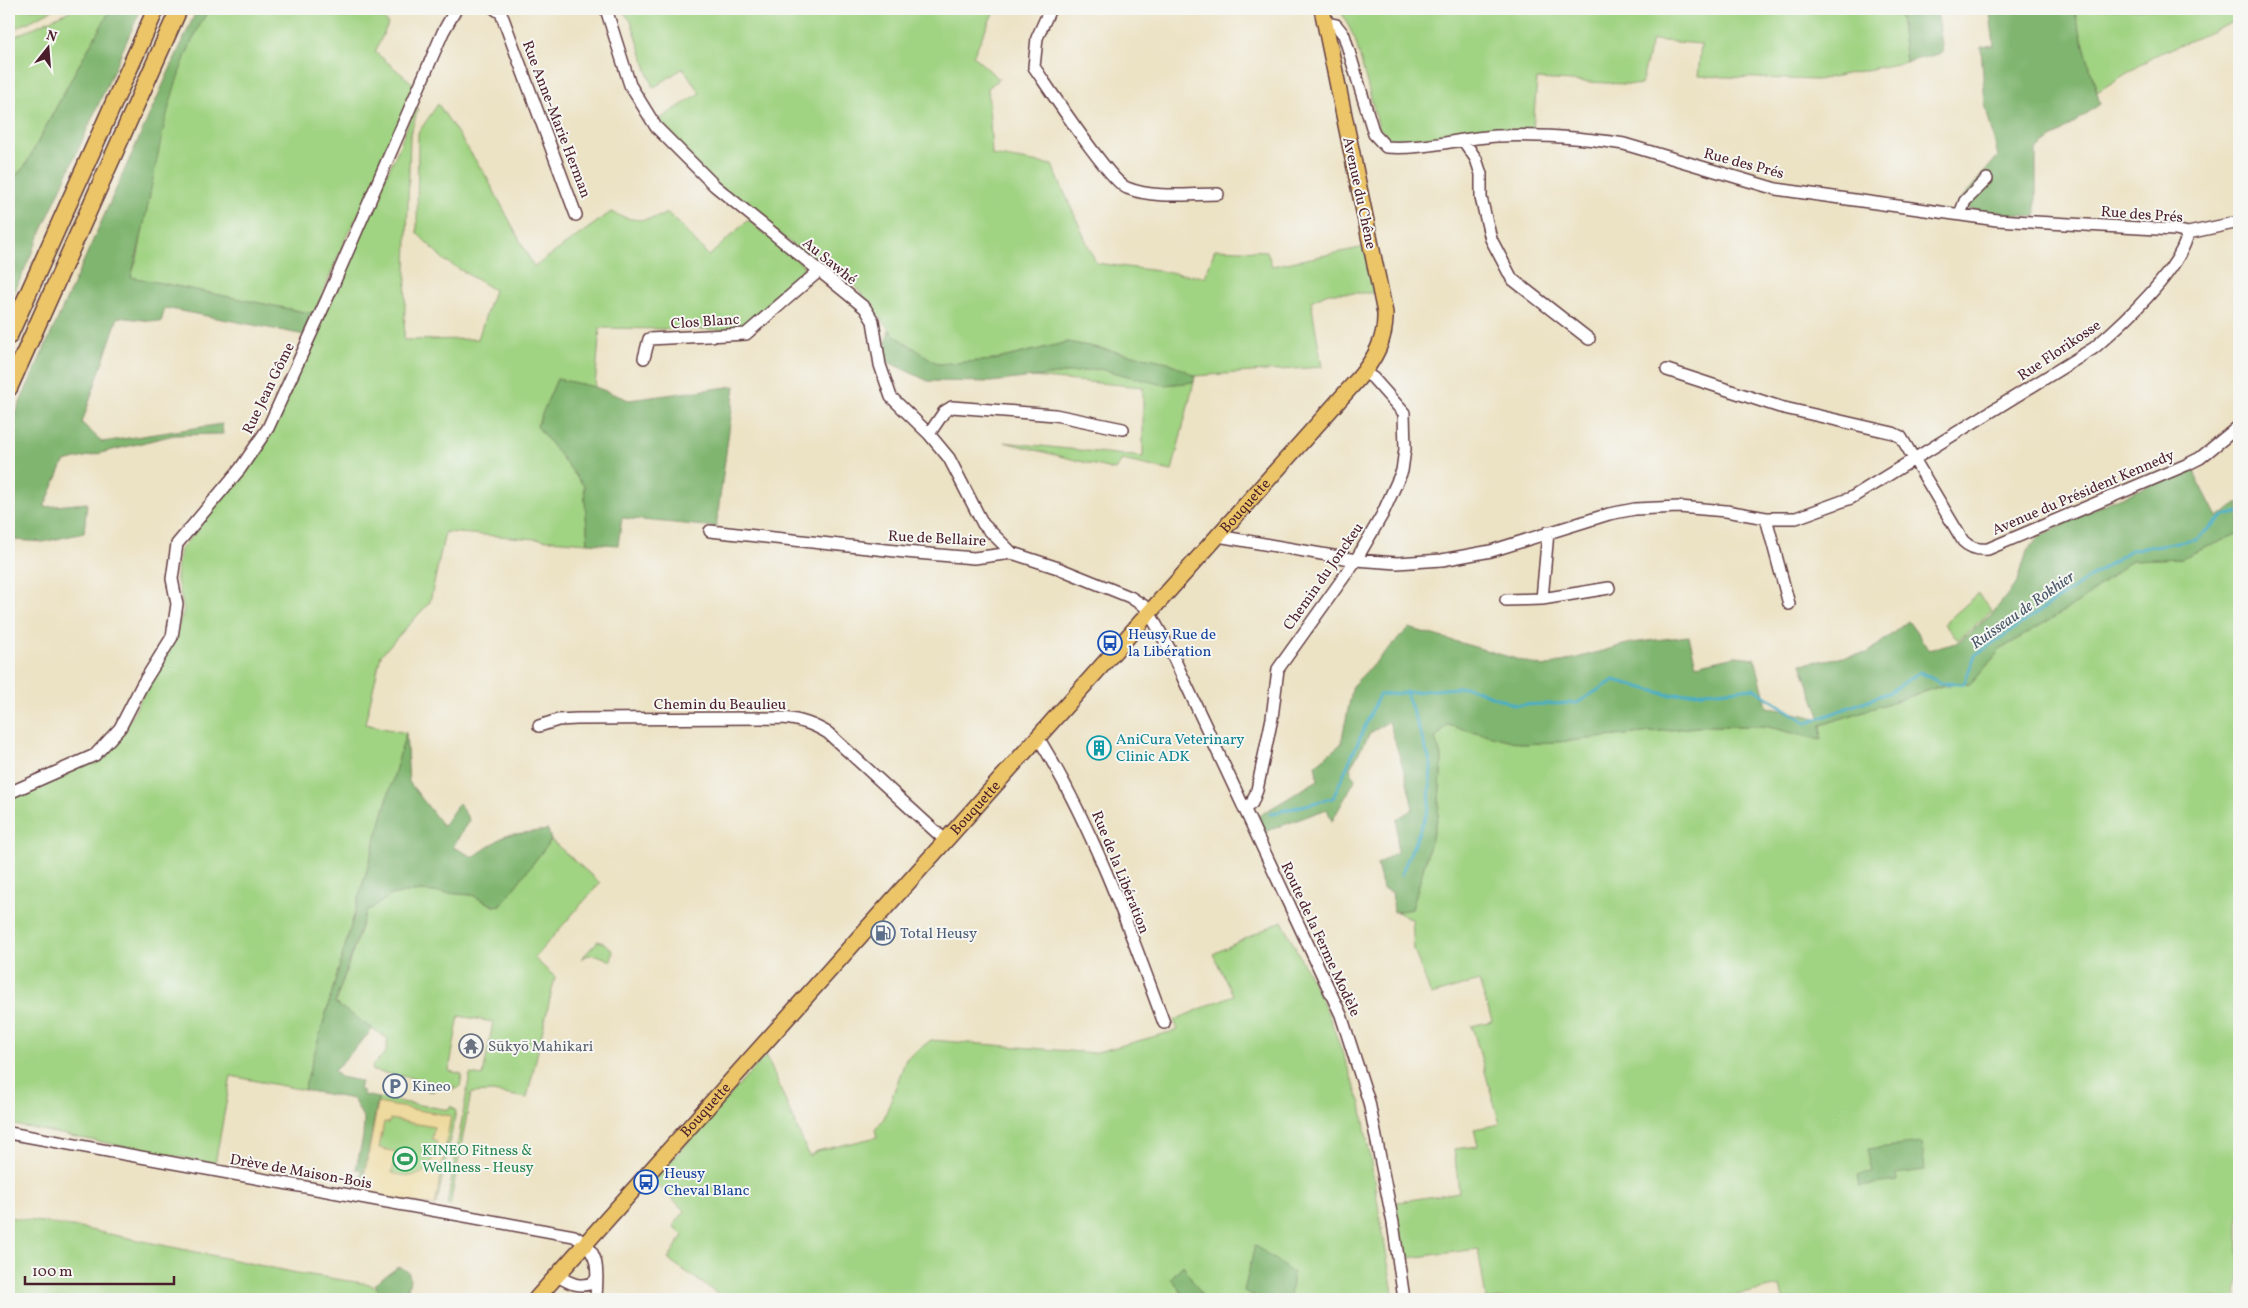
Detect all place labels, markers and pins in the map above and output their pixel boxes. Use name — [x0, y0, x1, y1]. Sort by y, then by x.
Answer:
place label: Heusy Rue de la Libération — [1128, 625, 1216, 663]
bus stop icon: Heusy Rue de la Libération — [1097, 630, 1123, 656]
place label: AniCura Veterinary Clinic ADK — [1116, 730, 1244, 768]
building icon: AniCura Veterinary Clinic ADK — [1086, 735, 1112, 761]
fuel station icon: Total Heusy — [870, 920, 896, 946]
place label: Total Heusy — [900, 924, 977, 945]
temple icon: Sūkyō Mahikari — [458, 1033, 484, 1059]
place label: Sūkyō Mahikari — [488, 1037, 593, 1058]
parking icon: Kineo — [382, 1073, 408, 1099]
place label: Kineo — [412, 1077, 451, 1098]
place label: KINEO Fitness & Wellness - Heusy — [422, 1141, 534, 1179]
sports icon: KINEO Fitness & Wellness - Heusy — [392, 1146, 418, 1172]
place label: Heusy Cheval Blanc — [664, 1164, 750, 1202]
bus stop icon: Heusy Cheval Blanc — [633, 1169, 659, 1195]

